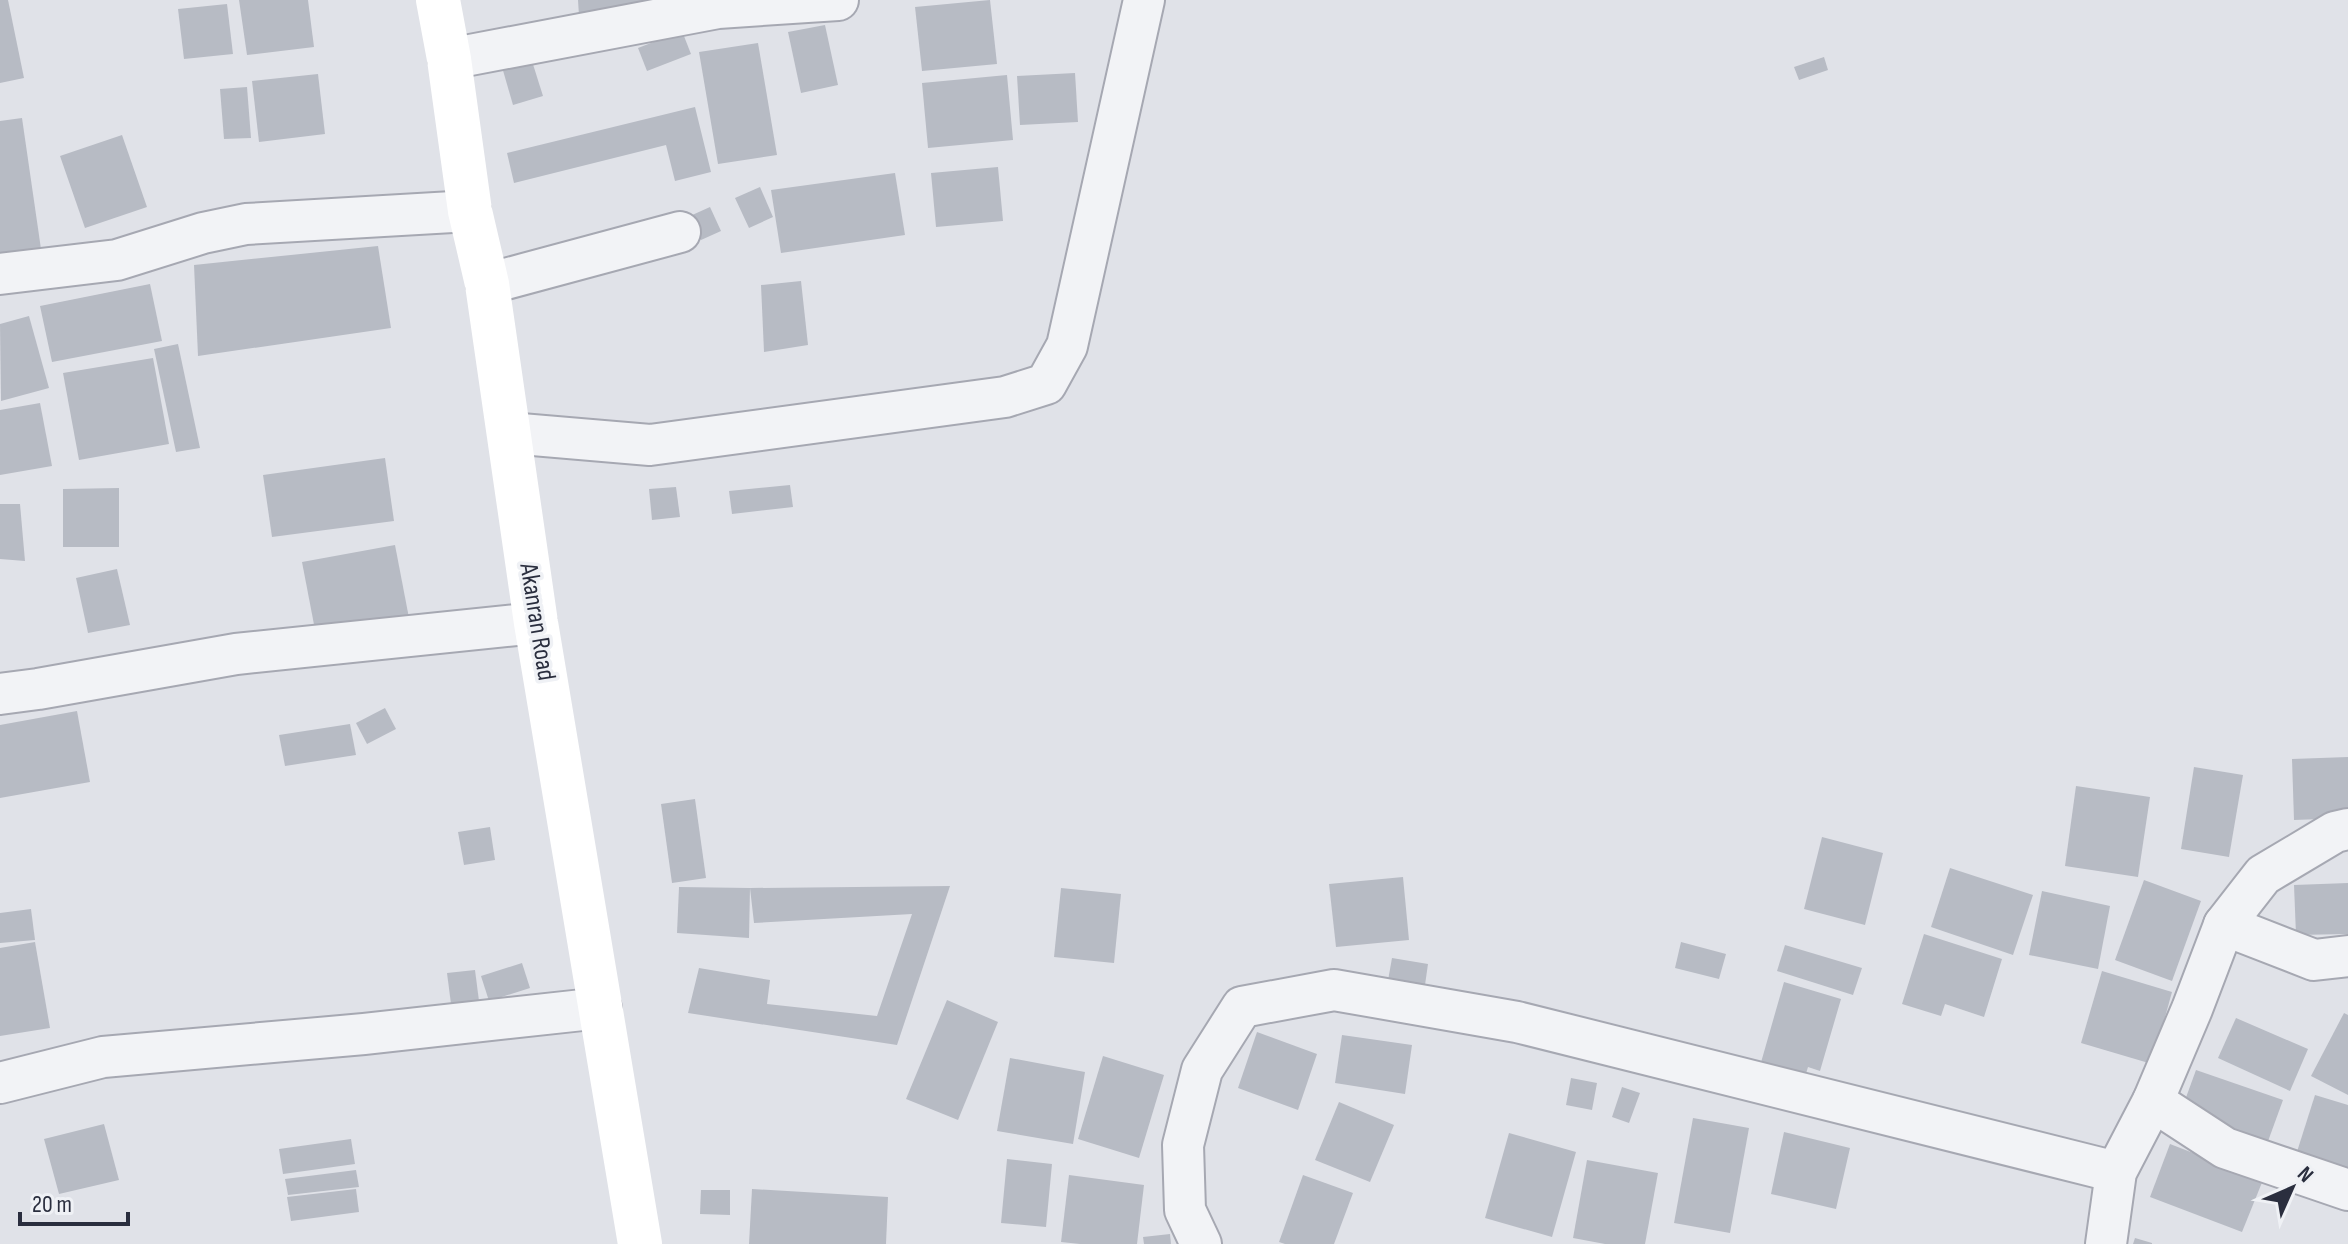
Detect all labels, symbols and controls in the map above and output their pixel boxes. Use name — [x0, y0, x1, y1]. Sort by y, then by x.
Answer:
street label: Akanran Road — [512, 560, 562, 683]
north arrow — [2252, 1148, 2332, 1228]
text: N — [2291, 1161, 2319, 1189]
scale bar — [20, 1176, 128, 1226]
text: 20 m — [32, 1190, 72, 1219]

